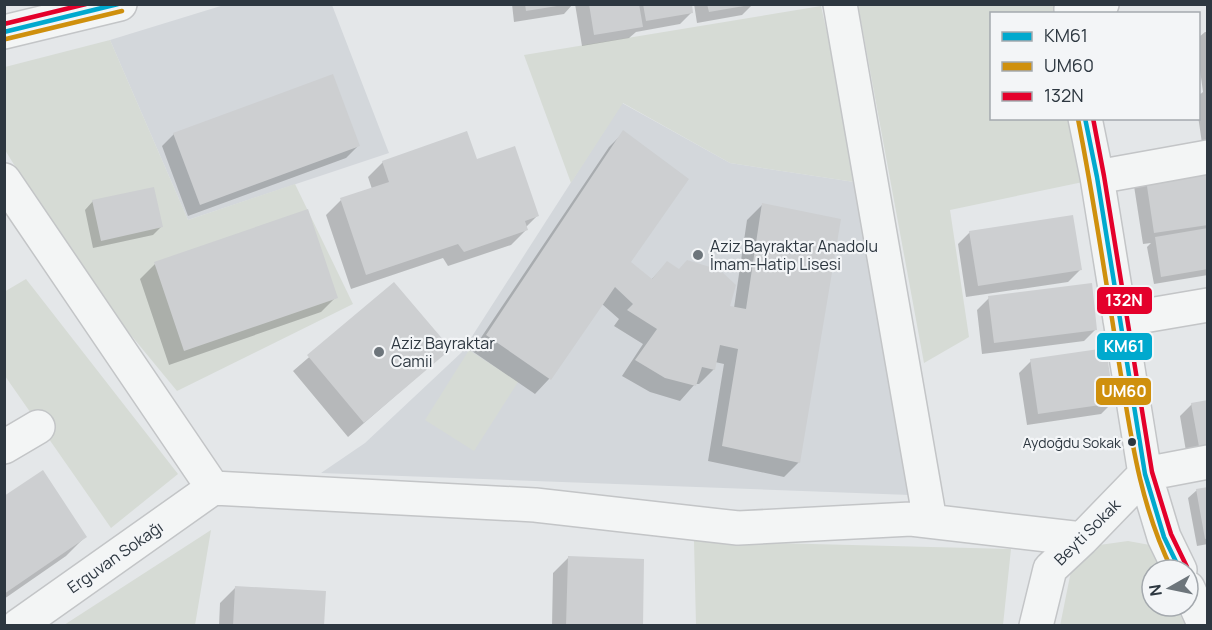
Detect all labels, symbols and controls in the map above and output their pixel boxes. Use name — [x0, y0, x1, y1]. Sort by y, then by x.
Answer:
legend — [990, 12, 1200, 120]
text: KM61 — [1044, 23, 1088, 47]
text: UM60 — [1044, 53, 1094, 77]
text: 132N — [1044, 83, 1084, 107]
place label: Aziz Bayraktar Anadolu İmam-Hatip Lisesi — [710, 235, 878, 275]
marker: Aziz Bayraktar Anadolu İmam-Hatip Lisesi — [691, 248, 705, 262]
line badge: 132N — [1096, 286, 1153, 315]
text: 132N — [1105, 289, 1143, 311]
place label: Aziz Bayraktar Camii — [391, 332, 495, 372]
line badge: KM61 — [1096, 332, 1153, 361]
text: KM61 — [1104, 335, 1144, 357]
marker: Aziz Bayraktar Camii — [372, 345, 386, 359]
line badge: UM60 — [1095, 377, 1152, 406]
text: UM60 — [1101, 380, 1147, 402]
place label: Aydoğdu Sokak — [1023, 433, 1122, 452]
marker: Aydoğdu Sokak — [1126, 436, 1138, 448]
street label: Beyti Sokak — [1049, 493, 1126, 570]
street label: Erguvan Sokağı — [63, 516, 167, 598]
north arrow — [1140, 558, 1200, 618]
text: N — [1143, 583, 1167, 598]

